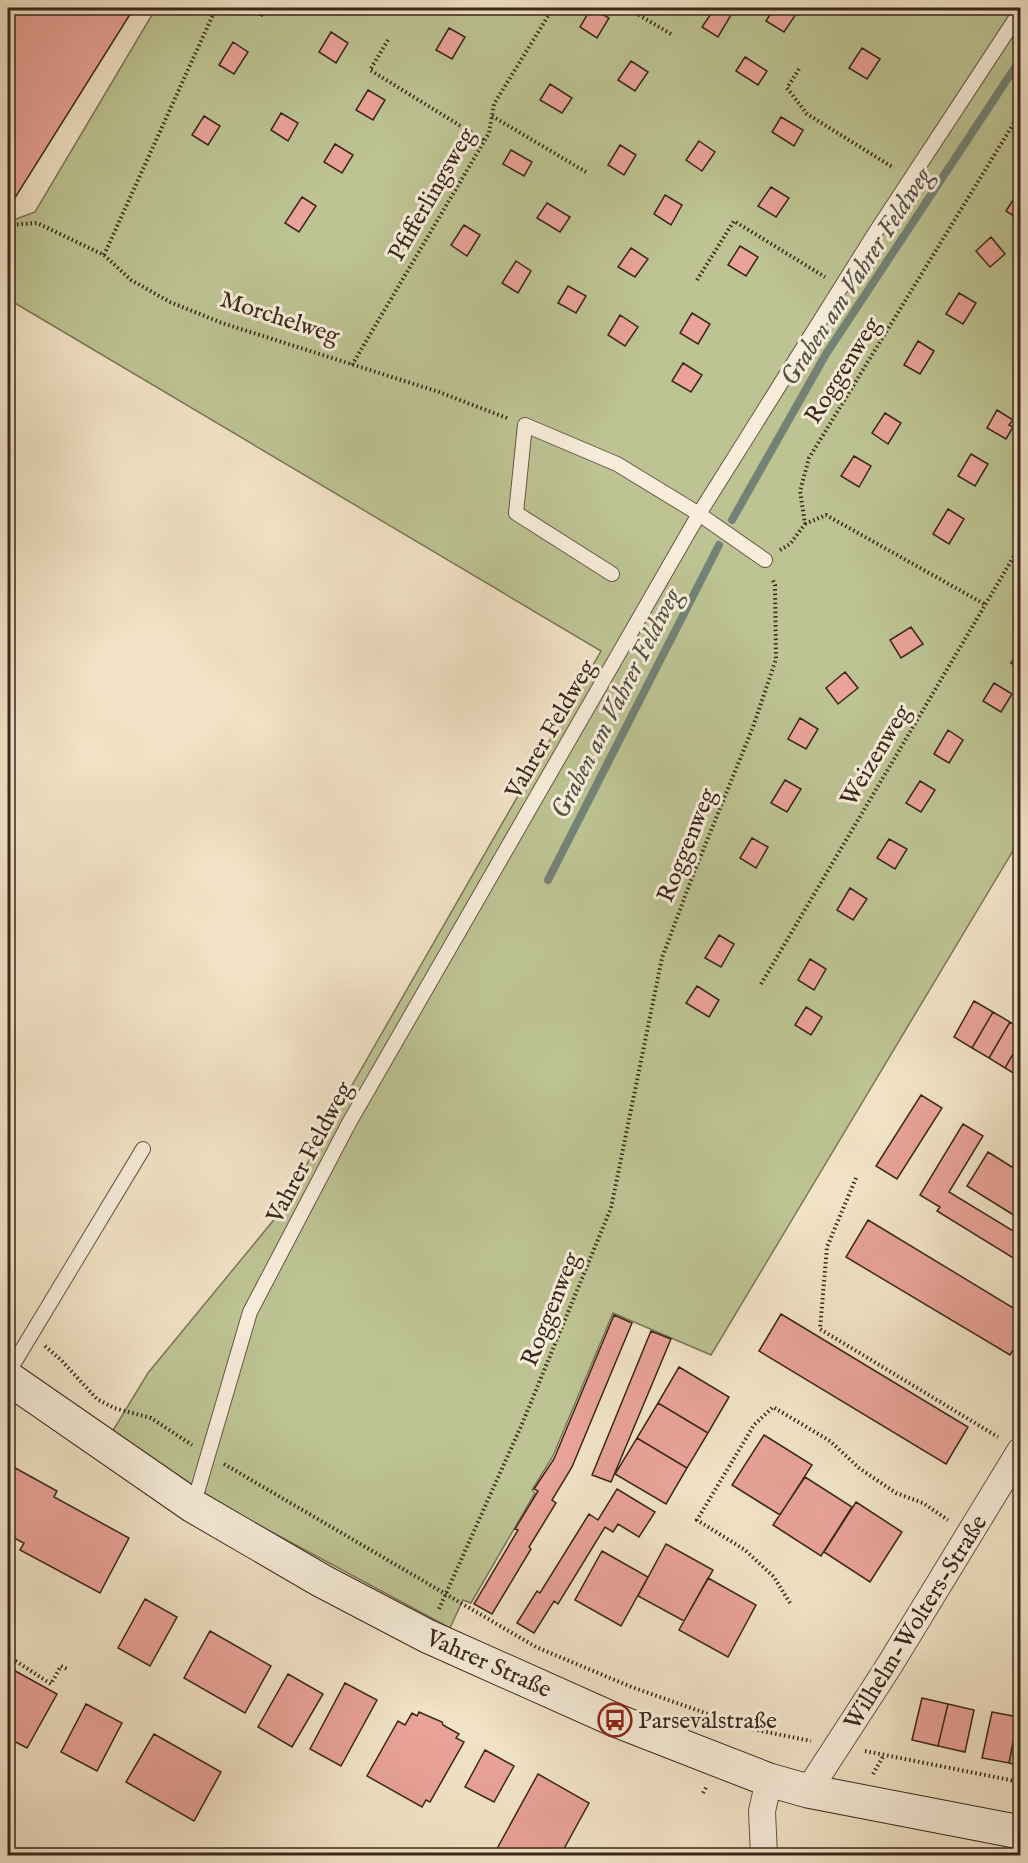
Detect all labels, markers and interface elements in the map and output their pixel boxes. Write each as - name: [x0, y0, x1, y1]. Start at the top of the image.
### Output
- street label: Pfifferlingsweg: [382, 122, 483, 267]
- water label: Graben am Vahrer Feldweg: [773, 160, 941, 393]
- street label: Morchelweg: [216, 285, 344, 353]
- street label: Roggenweg: [798, 311, 889, 430]
- water label: Graben am Vahrer Feldweg: [543, 583, 687, 823]
- street label: Vahrer Feldweg: [499, 654, 601, 804]
- street label: Weizenweg: [834, 698, 919, 812]
- street label: Roggenweg: [650, 783, 725, 907]
- street label: Vahrer Feldweg: [260, 1076, 361, 1230]
- street label: Roggenweg: [514, 1247, 589, 1371]
- street label: Wilhelm-Wolters-Straße: [838, 1510, 995, 1736]
- street label: Vahrer Straße: [420, 1622, 556, 1706]
- bus stop icon: Parsevalstraße: [597, 1702, 633, 1738]
- place label: Parsevalstraße: [638, 1706, 777, 1737]

